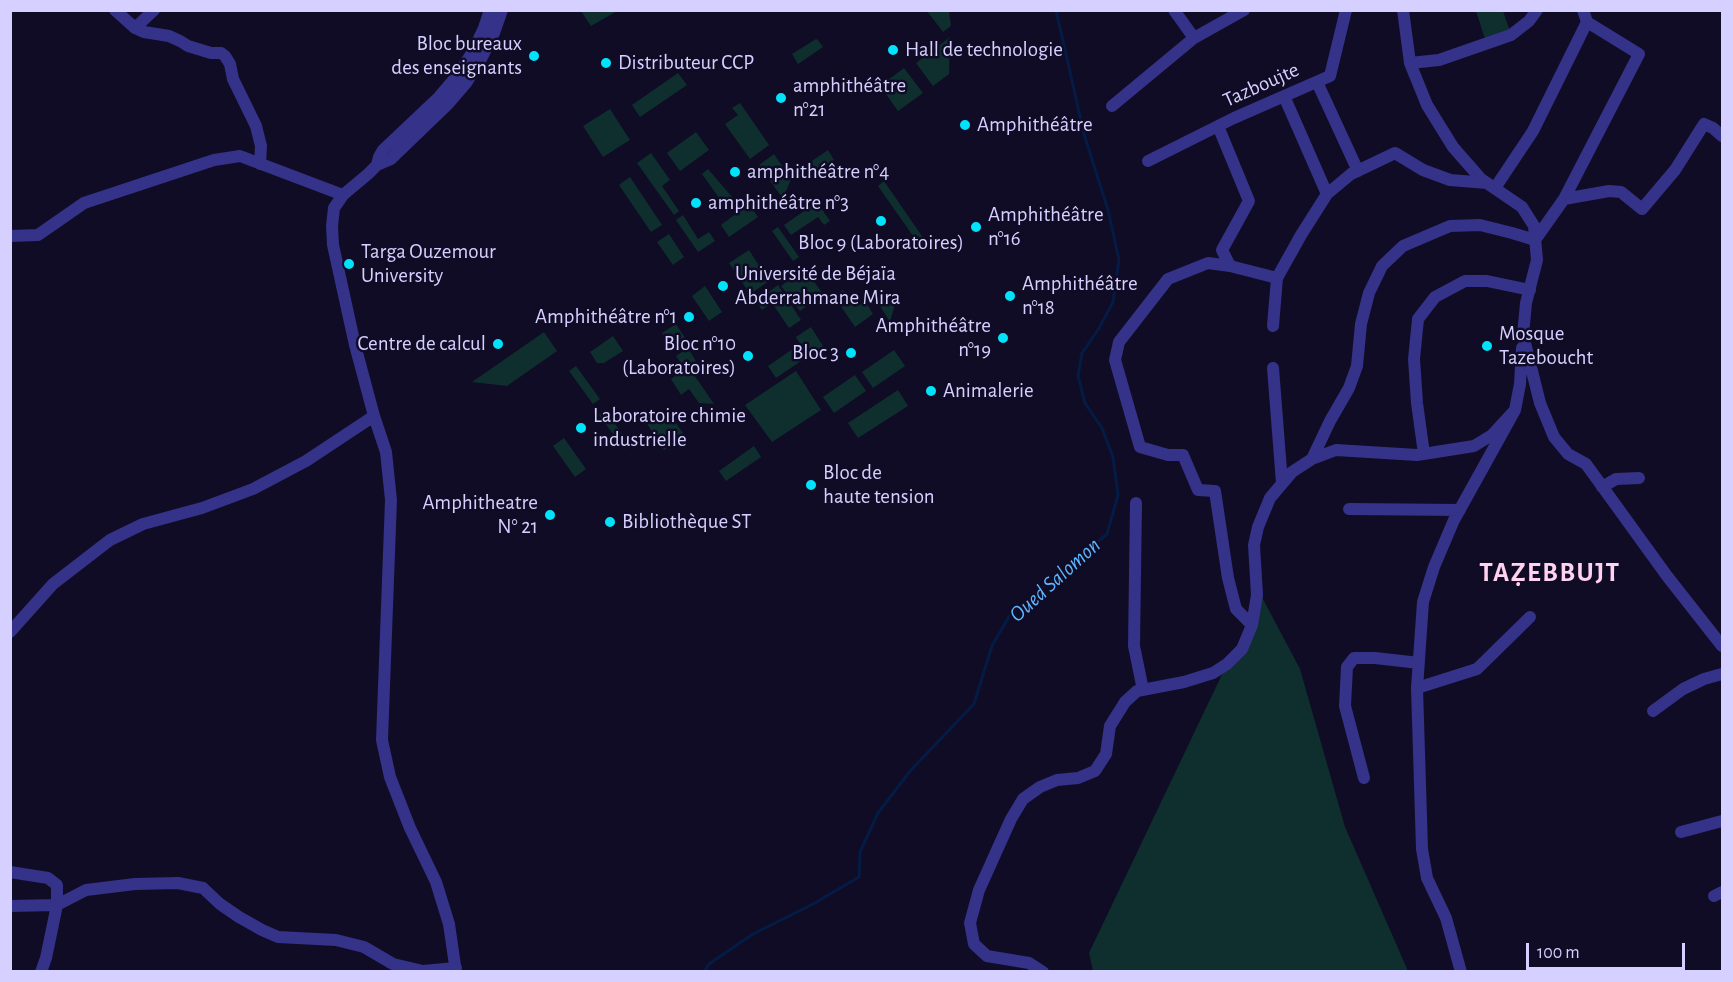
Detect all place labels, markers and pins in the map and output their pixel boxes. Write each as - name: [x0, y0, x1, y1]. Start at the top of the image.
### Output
- place label: Bloc bureaux des enseignants: [391, 31, 522, 81]
- place label: Hall de technologie: [905, 37, 1063, 63]
- marker: Hall de technologie: [886, 43, 900, 57]
- marker: Bloc bureaux des enseignants: [527, 49, 541, 63]
- place label: Distributeur CCP: [618, 50, 754, 76]
- marker: Distributeur CCP: [599, 56, 613, 70]
- place label: amphithéâtre n°21: [793, 73, 906, 123]
- marker: amphithéâtre n°21: [774, 91, 788, 105]
- place label: Amphithéâtre: [977, 112, 1093, 138]
- marker: Amphithéâtre: [958, 118, 972, 132]
- place label: amphithéâtre n°4: [747, 159, 889, 185]
- marker: amphithéâtre n°4: [728, 165, 742, 179]
- place label: amphithéâtre n°3: [708, 190, 849, 216]
- marker: amphithéâtre n°3: [689, 196, 703, 210]
- place label: Amphithéâtre n°16: [988, 202, 1104, 252]
- marker: Bloc 9 (Laboratoires): [874, 214, 888, 228]
- marker: Amphithéâtre n°16: [969, 220, 983, 234]
- place label: Bloc 9 (Laboratoires): [798, 230, 964, 256]
- place label: Targa Ouzemour University: [361, 239, 496, 289]
- marker: Targa Ouzemour University: [342, 257, 356, 271]
- place label: Université de Béjaïa Abderrahmane Mira: [735, 261, 900, 311]
- place label: Amphithéâtre n°18: [1022, 271, 1138, 321]
- marker: Université de Béjaïa Abderrahmane Mira: [716, 279, 730, 293]
- marker: Amphithéâtre n°18: [1003, 289, 1017, 303]
- place label: Amphithéâtre n°1: [535, 304, 677, 330]
- marker: Amphithéâtre n°1: [682, 310, 696, 324]
- place label: Amphithéâtre n°19: [875, 313, 991, 363]
- place label: Mosque Tazeboucht: [1499, 321, 1593, 371]
- place label: Centre de calcul: [358, 331, 486, 357]
- place label: Bloc n°10 (Laboratoires): [622, 331, 736, 381]
- marker: Amphithéâtre n°19: [996, 331, 1010, 345]
- marker: Centre de calcul: [491, 337, 505, 351]
- marker: Mosque Tazeboucht: [1480, 339, 1494, 353]
- place label: Bloc 3: [792, 340, 839, 366]
- marker: Bloc 3: [844, 346, 858, 360]
- marker: Bloc n°10 (Laboratoires): [741, 349, 755, 363]
- place label: Animalerie: [943, 378, 1034, 404]
- marker: Animalerie: [924, 384, 938, 398]
- place label: Laboratoire chimie industrielle: [593, 403, 746, 453]
- marker: Laboratoire chimie industrielle: [574, 421, 588, 435]
- place label: Bloc de haute tension: [823, 460, 935, 510]
- marker: Bloc de haute tension: [804, 478, 818, 492]
- place label: Amphitheatre N° 21: [422, 490, 538, 540]
- marker: Amphitheatre N° 21: [543, 508, 557, 522]
- place label: Bibliothèque ST: [622, 509, 751, 535]
- marker: Bibliothèque ST: [603, 515, 617, 529]

